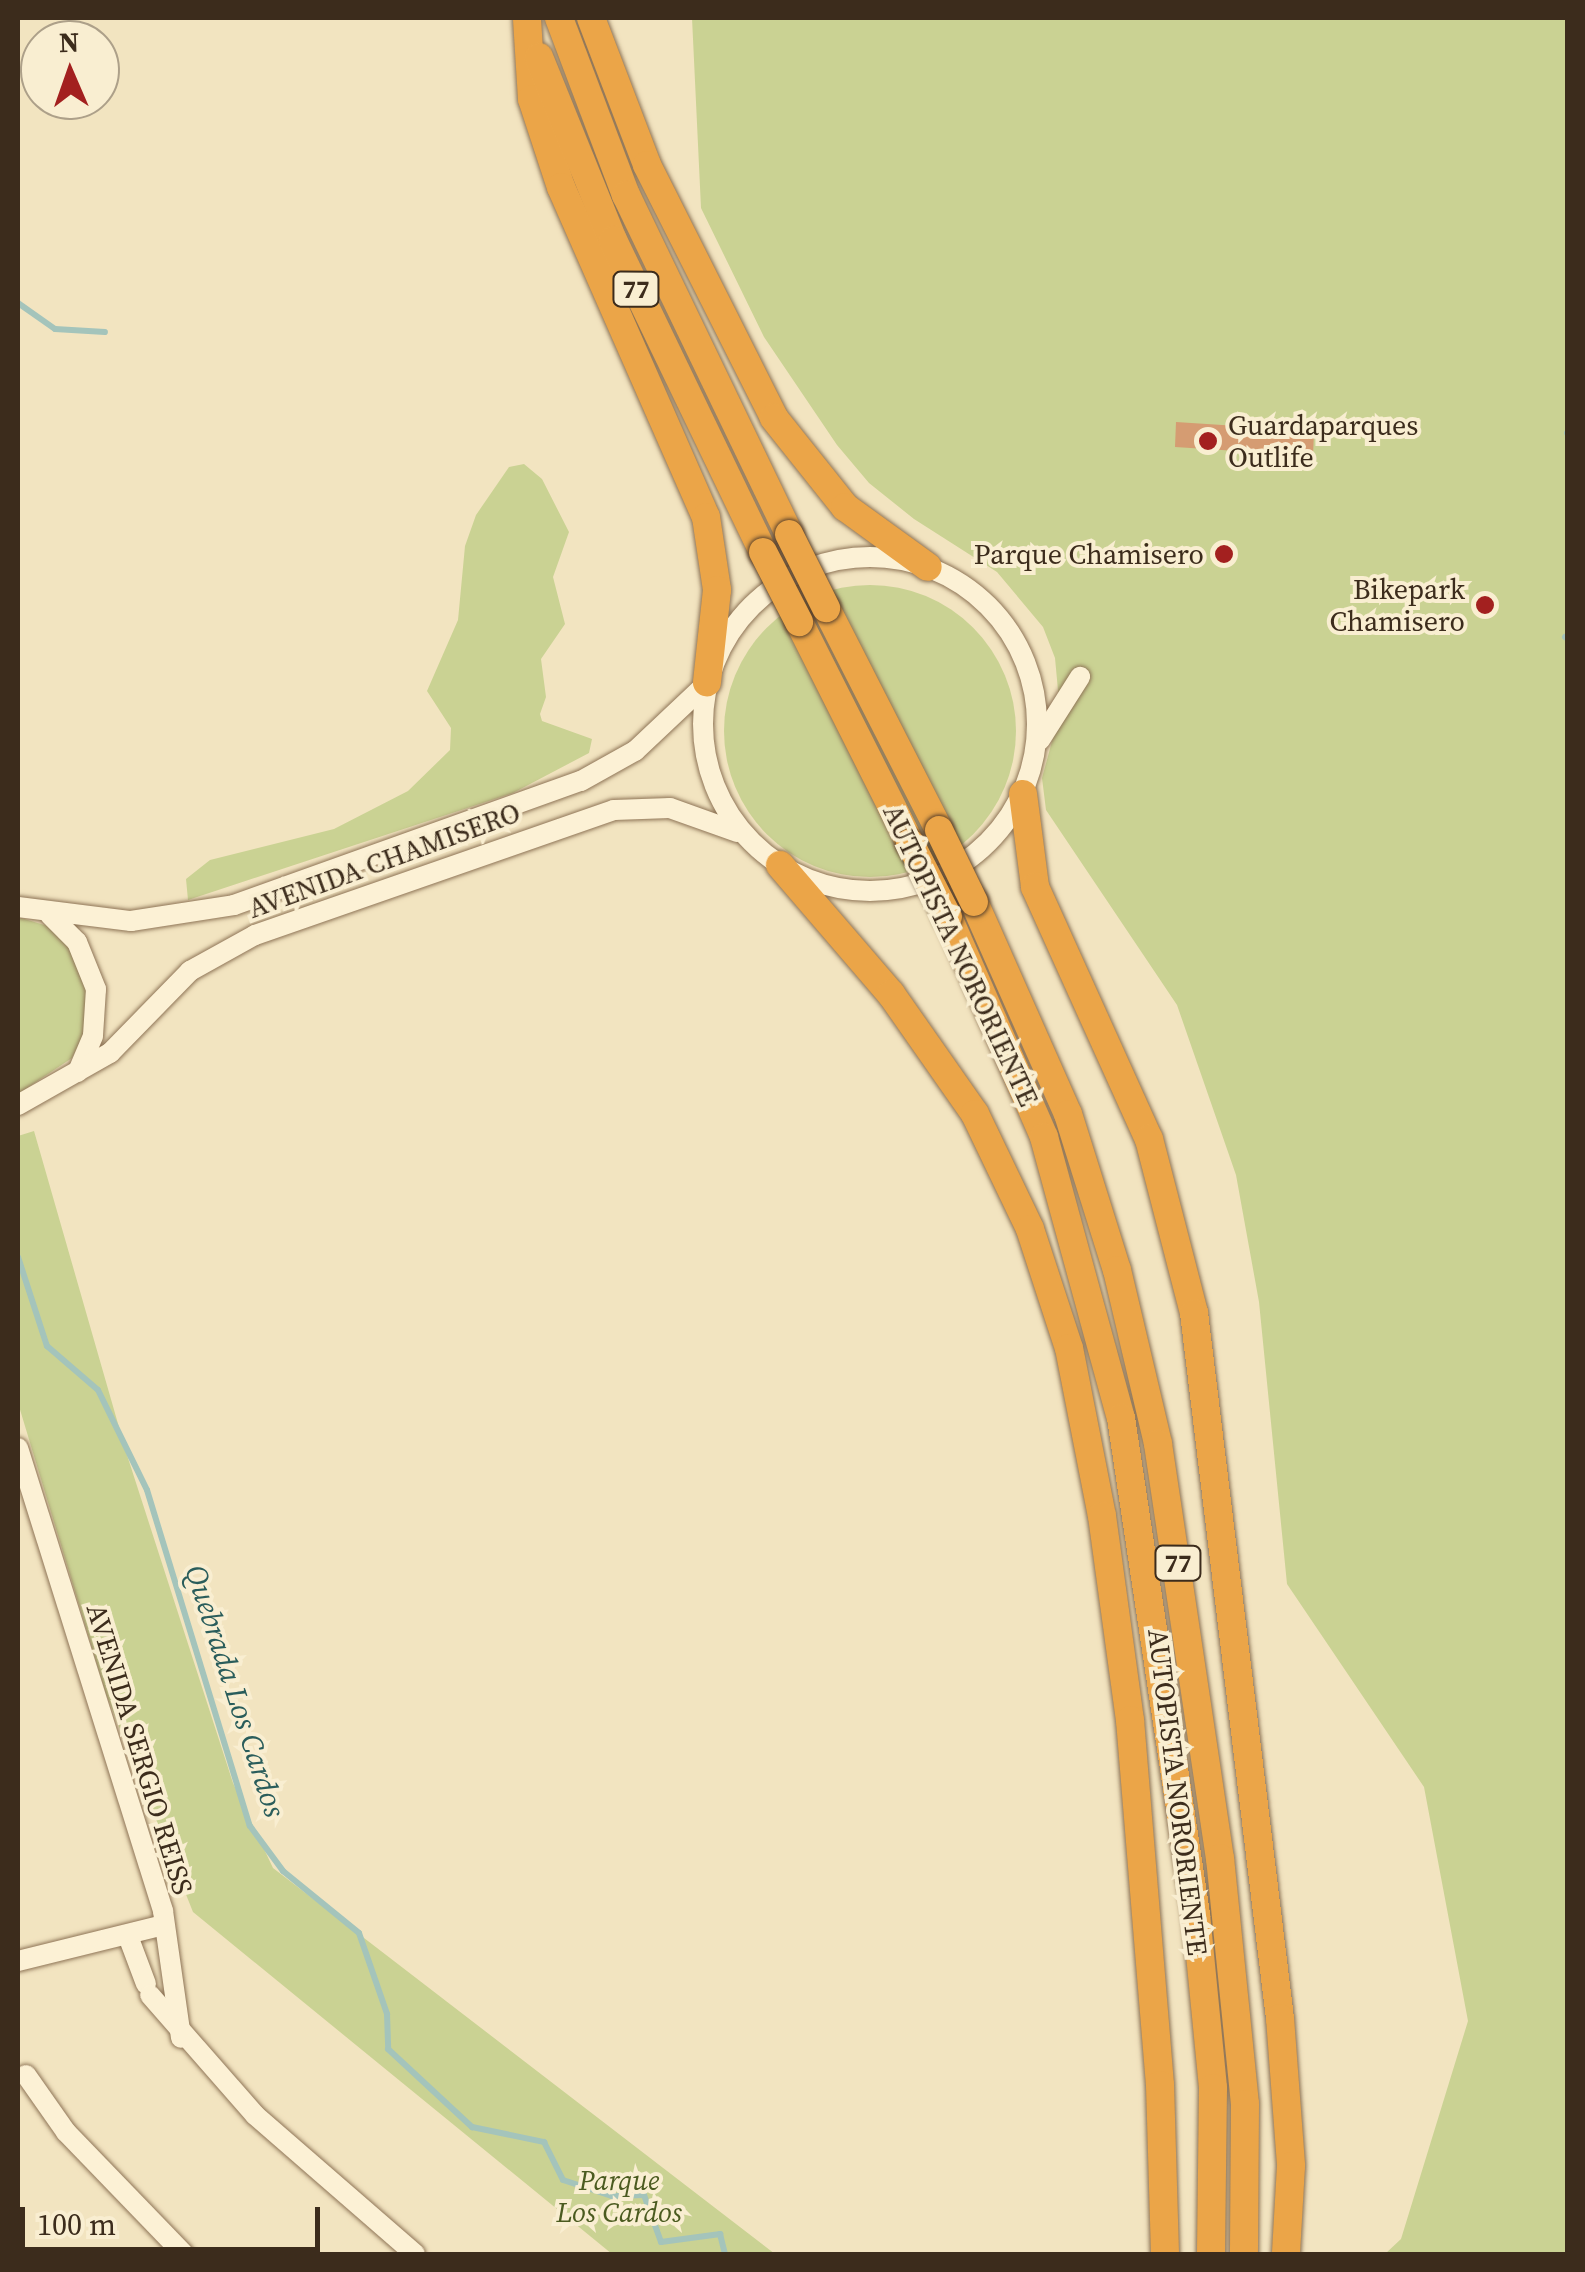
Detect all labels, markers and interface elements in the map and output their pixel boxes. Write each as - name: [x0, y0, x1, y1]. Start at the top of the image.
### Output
- north arrow: [20, 20, 120, 120]
- text: N: [58, 23, 80, 61]
- road number: 77: [611, 269, 661, 309]
- place label: Guardaparques Outlife: [1228, 408, 1418, 474]
- marker: Guardaparques Outlife: [1197, 430, 1219, 452]
- place label: Parque Chamisero: [974, 537, 1204, 571]
- marker: Parque Chamisero: [1213, 543, 1235, 565]
- place label: Bikepark Chamisero: [1329, 572, 1465, 638]
- marker: Bikepark Chamisero: [1474, 594, 1496, 616]
- street label: AVENIDA CHAMISERO: [243, 795, 525, 925]
- street label: AUTOPISTA NORORIENTE: [876, 799, 1046, 1111]
- road number: 77: [1153, 1543, 1203, 1583]
- water label: Quebrada Los Cardos: [177, 1560, 293, 1822]
- street label: AVENIDA SERGIO REISS: [80, 1600, 200, 1898]
- street label: AUTOPISTA NORORIENTE: [1141, 1627, 1215, 1957]
- park label: Parque Los Cardos: [556, 2163, 682, 2229]
- scale bar: [25, 2187, 325, 2249]
- text: 100 m: [37, 2204, 116, 2245]

